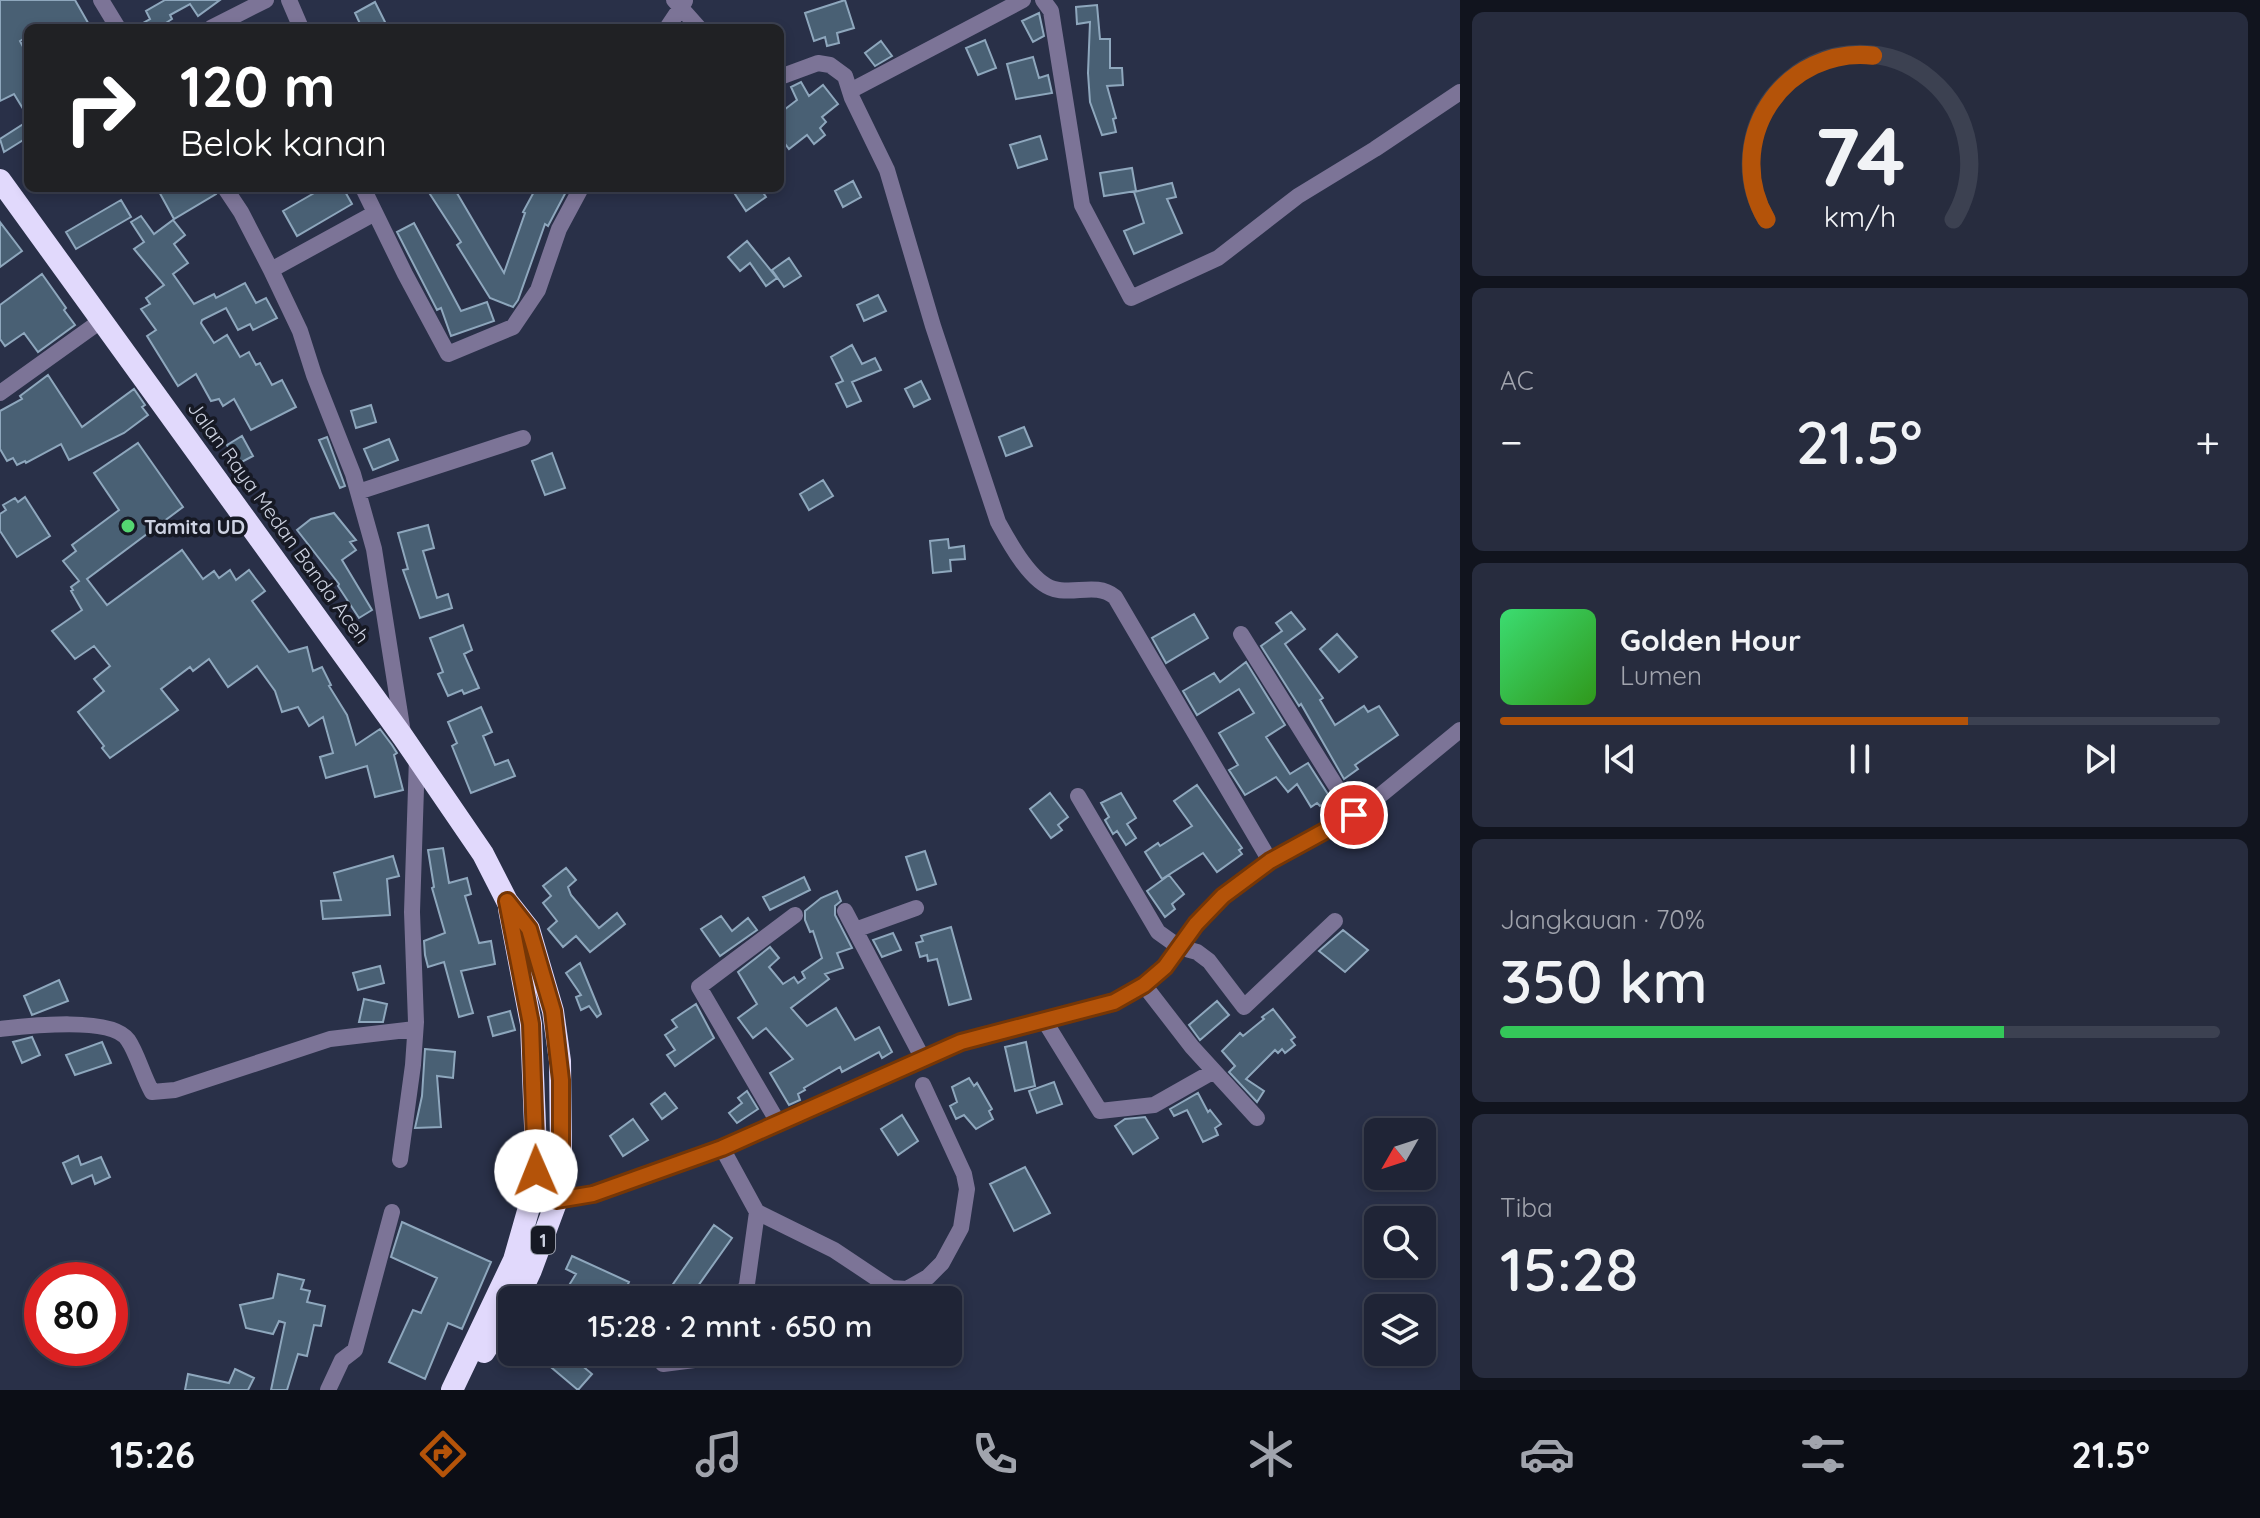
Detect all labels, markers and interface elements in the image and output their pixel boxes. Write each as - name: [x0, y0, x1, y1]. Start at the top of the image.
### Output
- text: 120 m: [180, 51, 335, 121]
- icon: right: [48, 56, 152, 160]
- text: 74: [1814, 102, 1906, 206]
- text: Belok kanan: [180, 120, 387, 165]
- text: km/h: [1824, 198, 1896, 234]
- text: AC: [1500, 364, 1534, 397]
- street label: Jalan Raya Medan Banda Aceh: [183, 396, 375, 648]
- text: 21.5°: [1796, 404, 1922, 479]
- text: −: [1500, 414, 1523, 469]
- text: +: [2195, 414, 2220, 469]
- place label: Tamita UD: [144, 514, 245, 539]
- marker: Tamita UD: [119, 517, 137, 535]
- text: Golden Hour: [1620, 621, 1801, 659]
- text: Lumen: [1620, 659, 1702, 692]
- icon: previous: [1598, 737, 1642, 781]
- icon: pause: [1838, 737, 1882, 781]
- icon: next: [2078, 737, 2122, 781]
- pin: [1320, 781, 1388, 849]
- icon: arrive: [1332, 793, 1376, 837]
- text: Jangkauan · 70%: [1500, 903, 1705, 936]
- text: 350 km: [1500, 943, 1708, 1018]
- north arrow: [1364, 1118, 1436, 1190]
- map controls: [1364, 1118, 1436, 1366]
- position arrow: [494, 1129, 578, 1213]
- text: Tiba: [1500, 1191, 1553, 1224]
- button: search: [1364, 1206, 1436, 1278]
- road number: 1: [531, 1226, 555, 1254]
- text: 15:28: [1500, 1231, 1638, 1306]
- speed limit sign: 80: [24, 1262, 128, 1366]
- button: layers: [1364, 1294, 1436, 1366]
- text: 15:28 · 2 mnt · 650 m: [588, 1307, 872, 1345]
- icon: directions: [415, 1426, 471, 1482]
- icon: music: [691, 1426, 747, 1482]
- icon: phone: [967, 1426, 1023, 1482]
- icon: climate: [1243, 1426, 1299, 1482]
- icon: car: [1519, 1426, 1575, 1482]
- icon: filters: [1795, 1426, 1851, 1482]
- text: 15:26: [110, 1432, 195, 1477]
- text: 21.5°: [2072, 1432, 2150, 1477]

